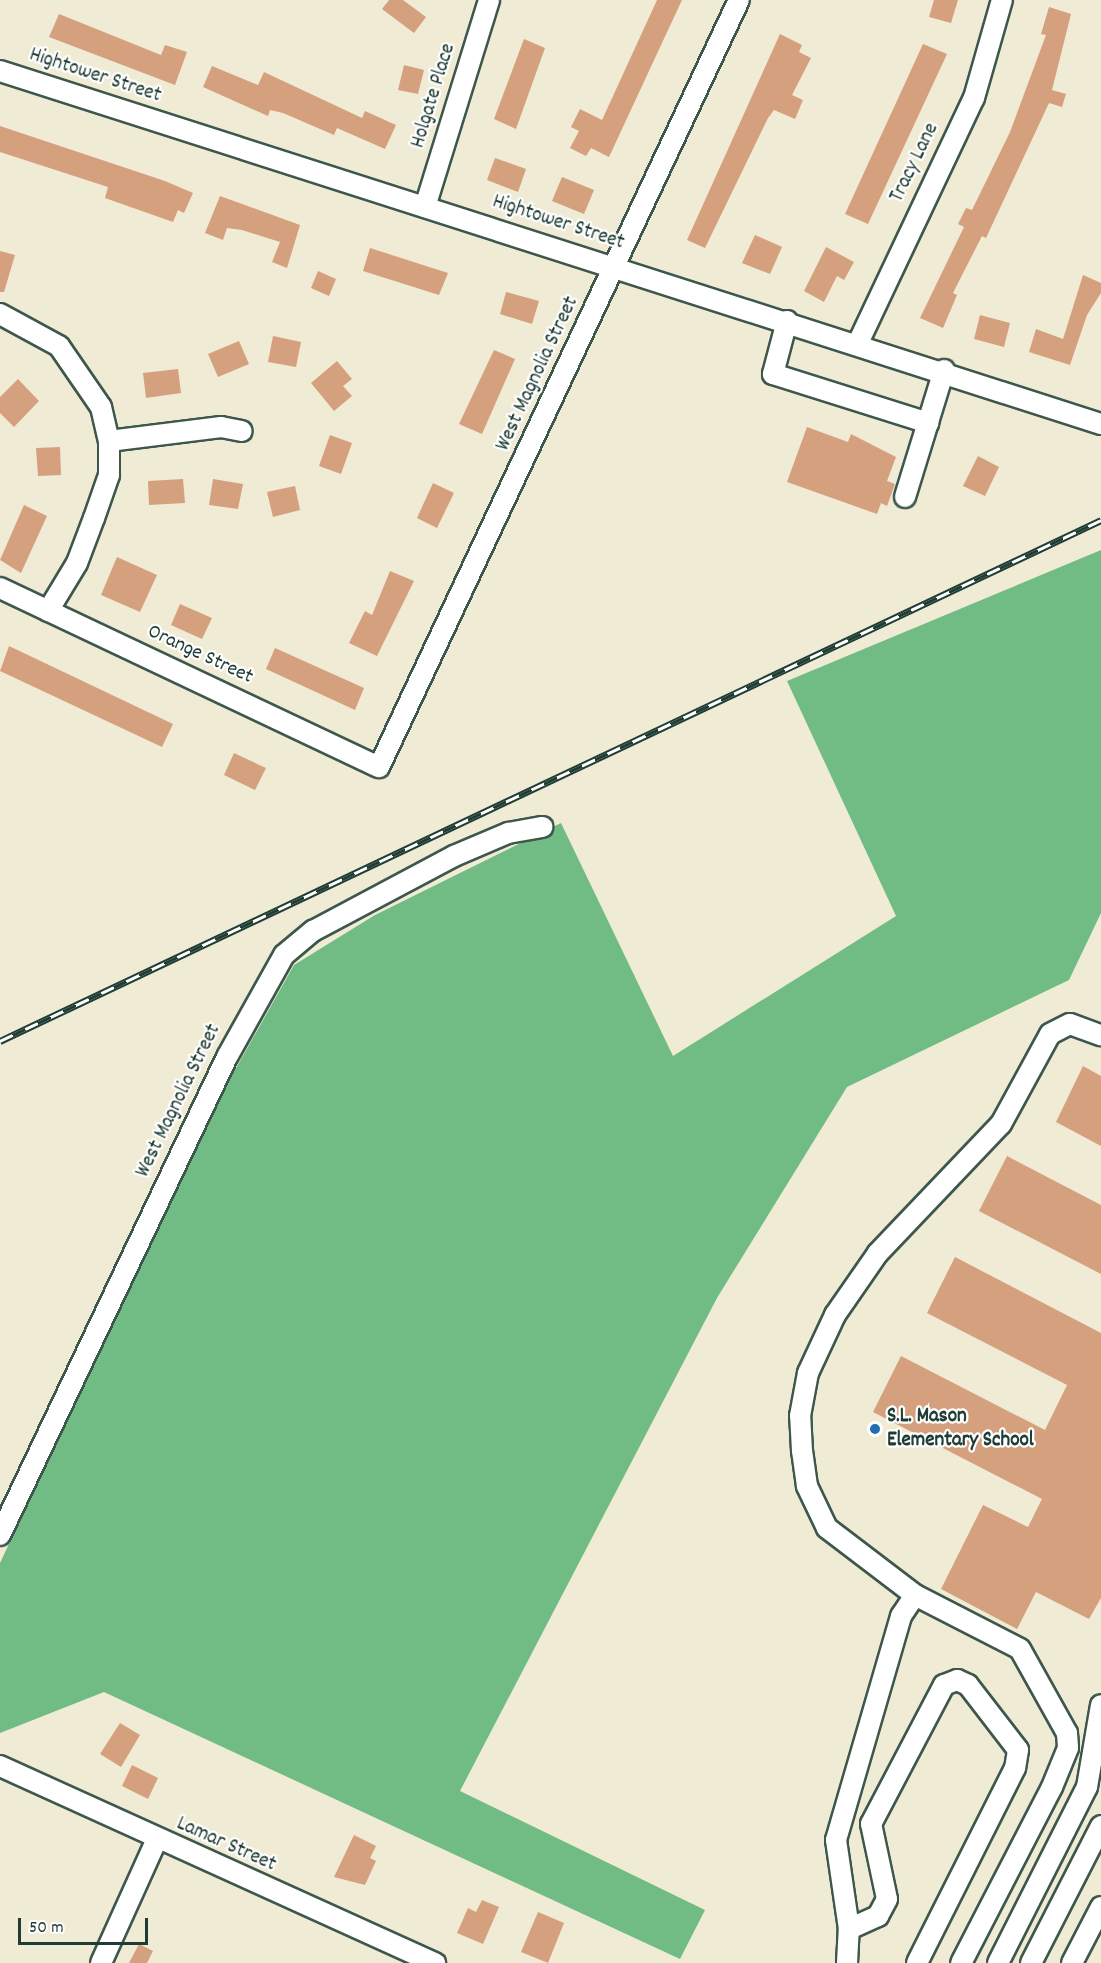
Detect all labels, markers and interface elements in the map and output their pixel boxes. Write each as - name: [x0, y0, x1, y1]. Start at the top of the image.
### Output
- street label: Holgate Place: [406, 41, 462, 151]
- street label: Hightower Street: [26, 43, 164, 109]
- street label: Tracy Lane: [885, 119, 945, 207]
- street label: Hightower Street: [489, 190, 627, 256]
- street label: West Magnolia Street: [491, 293, 585, 455]
- street label: Orange Street: [143, 620, 257, 690]
- street label: West Magnolia Street: [131, 1020, 227, 1182]
- place label: S.L. Mason Elementary School: [887, 1404, 1034, 1454]
- marker: S.L. Mason Elementary School: [868, 1422, 882, 1436]
- street label: Lamar Street: [172, 1812, 280, 1878]
- scale bar: [21, 1906, 152, 1944]
- text: 50 m: [29, 1916, 64, 1941]

